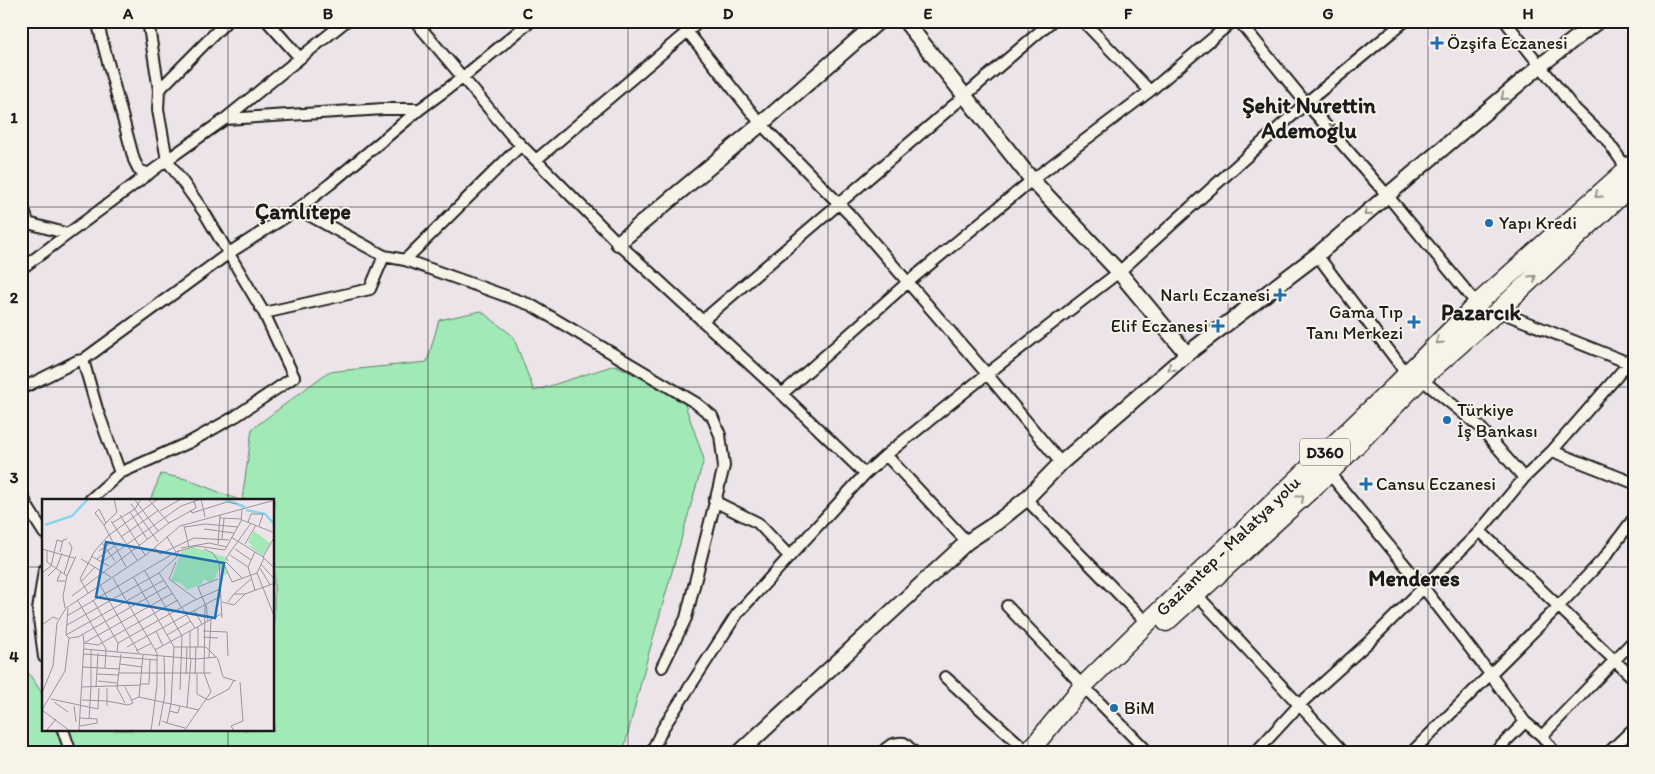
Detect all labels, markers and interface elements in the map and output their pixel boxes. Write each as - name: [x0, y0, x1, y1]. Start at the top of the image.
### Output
- text: A: [122, 4, 134, 23]
- text: B: [323, 4, 334, 23]
- text: C: [523, 4, 534, 23]
- text: D: [723, 4, 734, 23]
- text: E: [924, 4, 933, 23]
- text: F: [1124, 4, 1133, 23]
- text: G: [1322, 4, 1334, 23]
- text: H: [1522, 4, 1534, 23]
- place label: Özşifa Eczanesi: [1447, 32, 1568, 54]
- marker: Özşifa Eczanesi: [1431, 37, 1443, 49]
- one-way arrow: [1501, 91, 1510, 99]
- district label: Şehit Nurettin Ademoğlu: [1242, 92, 1376, 144]
- text: 1: [10, 108, 18, 127]
- one-way arrow: [1594, 190, 1603, 199]
- district label: Çamlıtepe: [255, 198, 351, 225]
- one-way arrow: [1363, 207, 1372, 216]
- place label: Yapı Kredi: [1499, 212, 1577, 234]
- marker: Yapı Kredi: [1483, 217, 1495, 229]
- one-way arrow: [1527, 275, 1536, 284]
- place label: Narlı Eczanesi: [1160, 284, 1270, 306]
- text: 2: [10, 288, 19, 307]
- marker: Narlı Eczanesi: [1274, 289, 1286, 301]
- district label: Pazarcık: [1441, 299, 1522, 326]
- place label: Gama Tıp Tanı Merkezi: [1306, 301, 1403, 344]
- place label: Elif Eczanesi: [1111, 315, 1208, 337]
- marker: Gama Tıp Tanı Merkezi: [1407, 315, 1421, 329]
- marker: Elif Eczanesi: [1212, 320, 1224, 332]
- one-way arrow: [1436, 335, 1445, 344]
- one-way arrow: [1167, 363, 1176, 372]
- place label: Türkiye İş Bankası: [1457, 399, 1538, 442]
- marker: Türkiye İş Bankası: [1441, 414, 1453, 426]
- road number: D360: [1300, 438, 1350, 466]
- text: 3: [10, 468, 19, 487]
- street label: Gaziantep - Malatya yolu: [1151, 471, 1305, 621]
- place label: Cansu Eczanesi: [1376, 473, 1496, 495]
- marker: Cansu Eczanesi: [1360, 478, 1372, 490]
- one-way arrow: [1296, 495, 1305, 504]
- inset map: [42, 499, 275, 732]
- district label: Menderes: [1368, 565, 1460, 592]
- text: 4: [9, 647, 19, 666]
- place label: BiM: [1124, 697, 1155, 719]
- marker: BiM: [1108, 702, 1120, 714]

